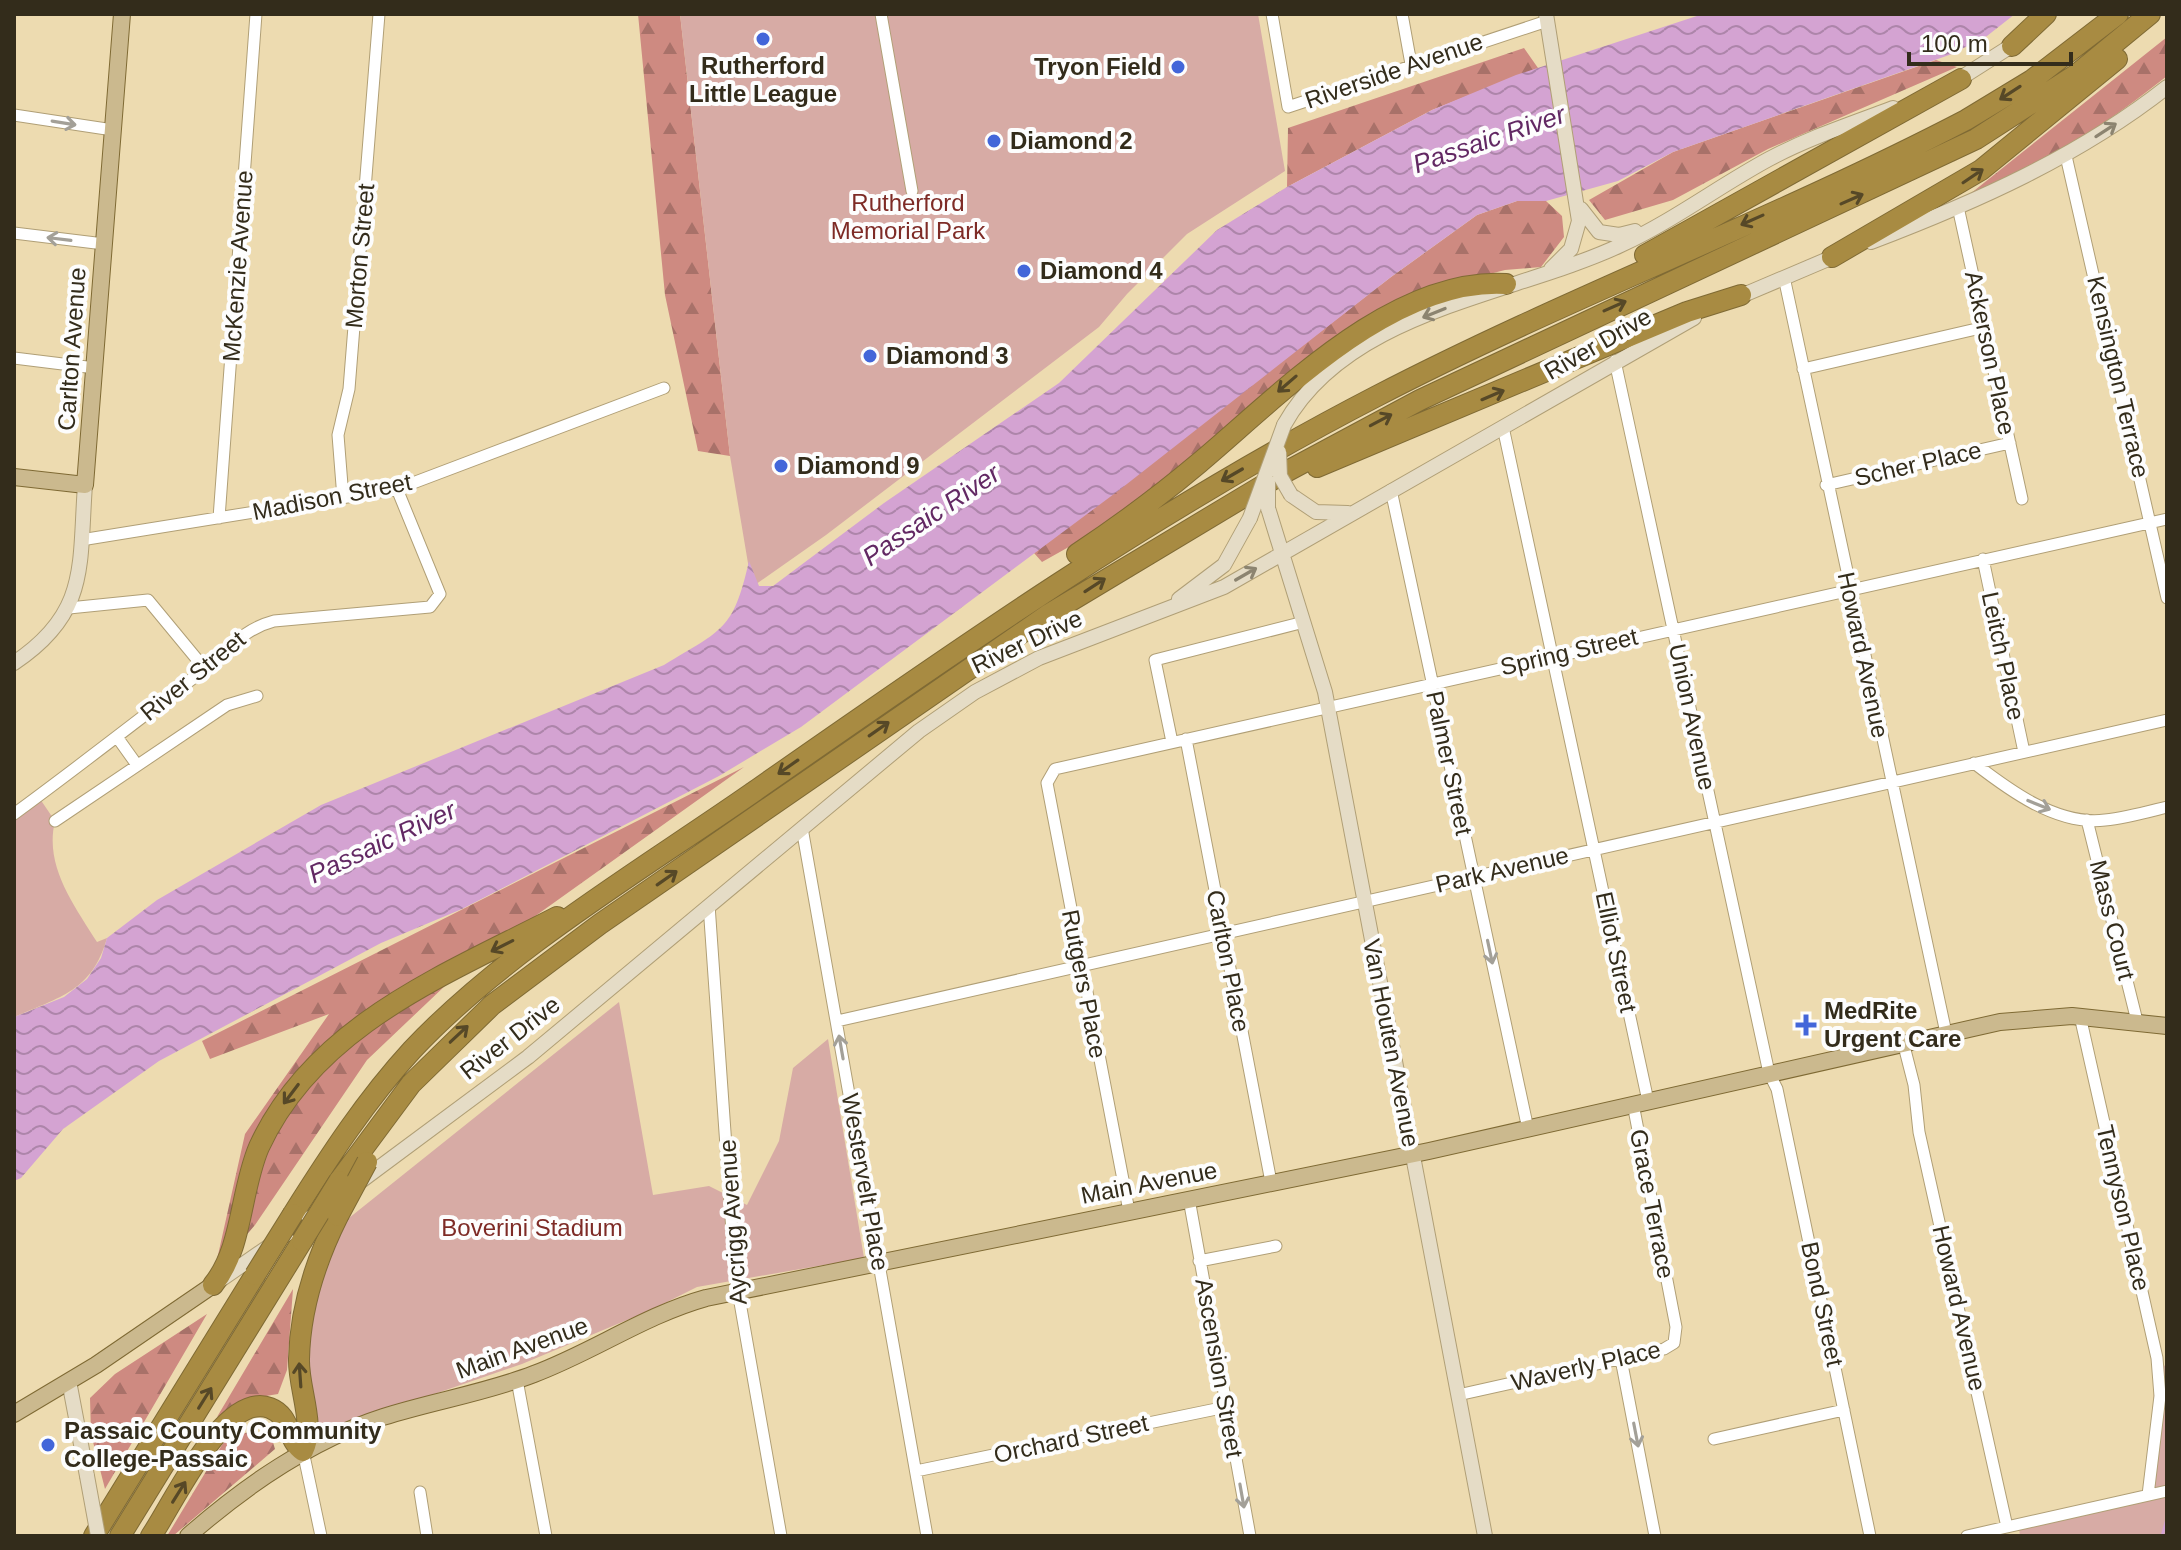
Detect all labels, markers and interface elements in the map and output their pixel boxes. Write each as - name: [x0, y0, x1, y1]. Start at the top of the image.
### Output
- scale bar: [1909, 16, 2071, 66]
- street label: Riverside Avenue: [1301, 27, 1486, 114]
- marker: Rutherford Little League: [754, 30, 772, 48]
- text: 100 m: [1921, 30, 1988, 57]
- place label: Rutherford Little League: [689, 52, 837, 107]
- place label: Tryon Field: [1034, 53, 1162, 80]
- marker: Tryon Field: [1169, 58, 1187, 76]
- one-way arrow: [2000, 85, 2022, 102]
- water label: Passaic River: [1409, 99, 1570, 179]
- one-way arrow: [50, 116, 76, 131]
- one-way arrow: [2094, 122, 2116, 139]
- place label: Diamond 2: [1010, 127, 1133, 154]
- marker: Diamond 2: [985, 132, 1003, 150]
- one-way arrow: [1961, 168, 1983, 184]
- street label: McKenzie Avenue: [217, 169, 258, 363]
- street label: Morton Street: [340, 182, 379, 330]
- park label: Rutherford Memorial Park: [831, 189, 986, 244]
- one-way arrow: [1839, 190, 1863, 205]
- one-way arrow: [1740, 214, 1765, 229]
- one-way arrow: [46, 231, 73, 246]
- place label: Diamond 4: [1040, 257, 1163, 284]
- marker: Diamond 4: [1015, 262, 1033, 280]
- street label: Carlton Avenue: [52, 266, 91, 432]
- street label: Ackerson Place: [1960, 269, 2021, 437]
- street label: Kensington Terrace: [2082, 273, 2155, 480]
- one-way arrow: [1602, 298, 1626, 313]
- street label: River Drive: [1540, 302, 1656, 385]
- one-way arrow: [1422, 307, 1447, 321]
- place label: Diamond 3: [886, 342, 1009, 369]
- marker: Diamond 3: [861, 347, 879, 365]
- one-way arrow: [1277, 375, 1297, 393]
- one-way arrow: [1480, 386, 1505, 401]
- one-way arrow: [1369, 411, 1392, 427]
- street label: Scher Place: [1852, 436, 1984, 491]
- place label: Diamond 9: [797, 452, 920, 479]
- marker: Diamond 9: [772, 457, 790, 475]
- water label: Passaic River: [857, 457, 1006, 572]
- one-way arrow: [1221, 467, 1244, 483]
- street label: Madison Street: [250, 468, 414, 525]
- one-way arrow: [1234, 566, 1257, 582]
- street label: Howard Avenue: [1833, 569, 1894, 740]
- one-way arrow: [1084, 576, 1106, 593]
- street label: Leitch Place: [1977, 589, 2030, 723]
- street label: River Drive: [967, 604, 1086, 679]
- street label: Spring Street: [1498, 623, 1640, 680]
- street label: River Street: [135, 625, 251, 726]
- street label: Union Avenue: [1664, 641, 1721, 793]
- street label: Palmer Street: [1421, 688, 1478, 838]
- one-way arrow: [868, 721, 890, 737]
- one-way arrow: [778, 759, 800, 775]
- water label: Passaic River: [304, 794, 462, 889]
- one-way arrow: [2026, 798, 2051, 813]
- street label: Park Avenue: [1433, 841, 1571, 898]
- street label: Mass Court: [2085, 857, 2141, 983]
- one-way arrow: [655, 870, 677, 886]
- street label: Carlton Place: [1201, 888, 1255, 1034]
- street label: Elliot Street: [1591, 889, 1643, 1015]
- street label: Rutgers Place: [1057, 907, 1112, 1060]
- street label: Van Houten Avenue: [1358, 937, 1425, 1149]
- one-way arrow: [490, 938, 514, 954]
- one-way arrow: [1483, 939, 1498, 965]
- street label: River Drive: [455, 990, 565, 1085]
- place label: MedRite Urgent Care: [1824, 997, 1961, 1052]
- marker: MedRite Urgent Care: [1795, 1014, 1817, 1036]
- one-way arrow: [448, 1026, 468, 1044]
- one-way arrow: [833, 1035, 848, 1061]
- one-way arrow: [283, 1083, 300, 1104]
- street label: Westervelt Place: [837, 1091, 894, 1273]
- street label: Tennyson Place: [2091, 1122, 2156, 1293]
- street label: Grace Terrace: [1625, 1127, 1680, 1281]
- street label: Aycrigg Avenue: [713, 1138, 752, 1306]
- street label: Main Avenue: [1078, 1156, 1219, 1209]
- park label: Boverini Stadium: [441, 1214, 623, 1241]
- street label: Howard Avenue: [1927, 1223, 1992, 1393]
- street label: Bond Street: [1796, 1239, 1849, 1369]
- street label: Ascension Street: [1190, 1276, 1249, 1460]
- street label: Main Avenue: [452, 1311, 591, 1384]
- street label: Waverly Place: [1509, 1335, 1663, 1396]
- one-way arrow: [292, 1362, 307, 1388]
- one-way arrow: [197, 1387, 213, 1410]
- street label: Orchard Street: [991, 1409, 1151, 1468]
- place label: Passaic County Community College-Passaic: [64, 1417, 382, 1472]
- one-way arrow: [1629, 1422, 1644, 1447]
- marker: Passaic County Community College-Passaic: [39, 1436, 57, 1454]
- one-way arrow: [171, 1482, 188, 1504]
- one-way arrow: [1236, 1483, 1251, 1508]

